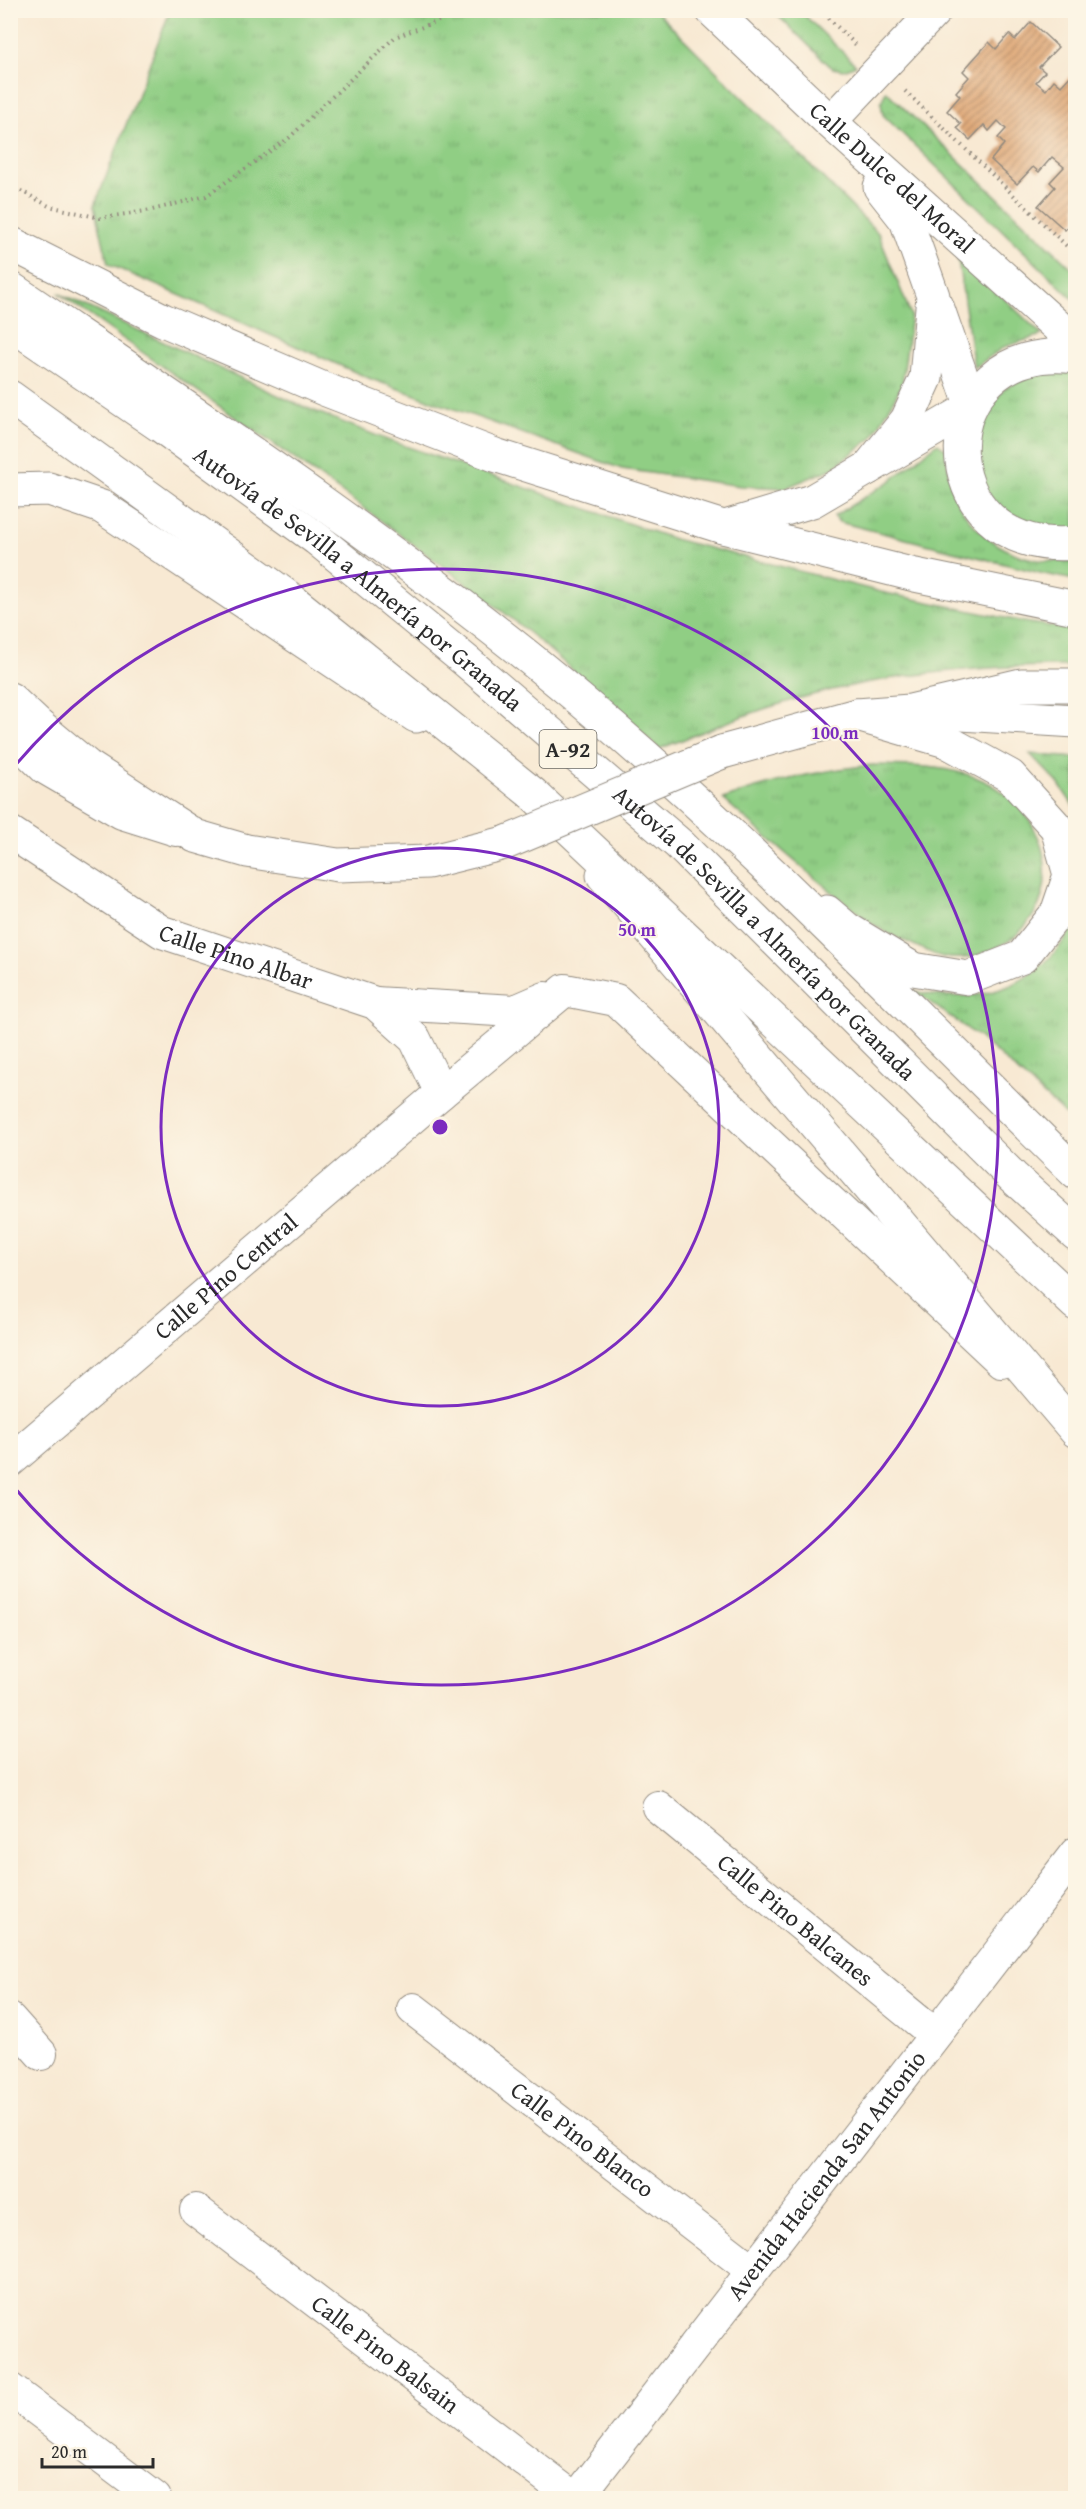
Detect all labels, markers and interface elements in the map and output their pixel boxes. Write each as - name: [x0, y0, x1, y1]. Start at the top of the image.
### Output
- street label: Calle Dulce del Moral: [802, 93, 983, 261]
- street label: Autovía de Sevilla a Almería por Granada: [186, 437, 531, 720]
- text: 100 m: [811, 719, 859, 746]
- road number: A-92: [540, 730, 596, 768]
- street label: Autovía de Sevilla a Almería por Granada: [606, 777, 925, 1089]
- street label: Calle Pino Albar: [155, 914, 318, 998]
- text: 50 m: [618, 916, 657, 943]
- centre of rings: [430, 1117, 450, 1137]
- street label: Calle Pino Central: [146, 1205, 305, 1348]
- street label: Calle Pino Balcanes: [710, 1845, 881, 1995]
- street label: Avenida Hacienda San Antonio: [718, 2043, 934, 2307]
- street label: Calle Pino Blanco: [504, 2072, 662, 2206]
- street label: Calle Pino Balsain: [304, 2286, 467, 2422]
- scale bar: [42, 2431, 153, 2469]
- text: 20 m: [51, 2438, 87, 2465]

